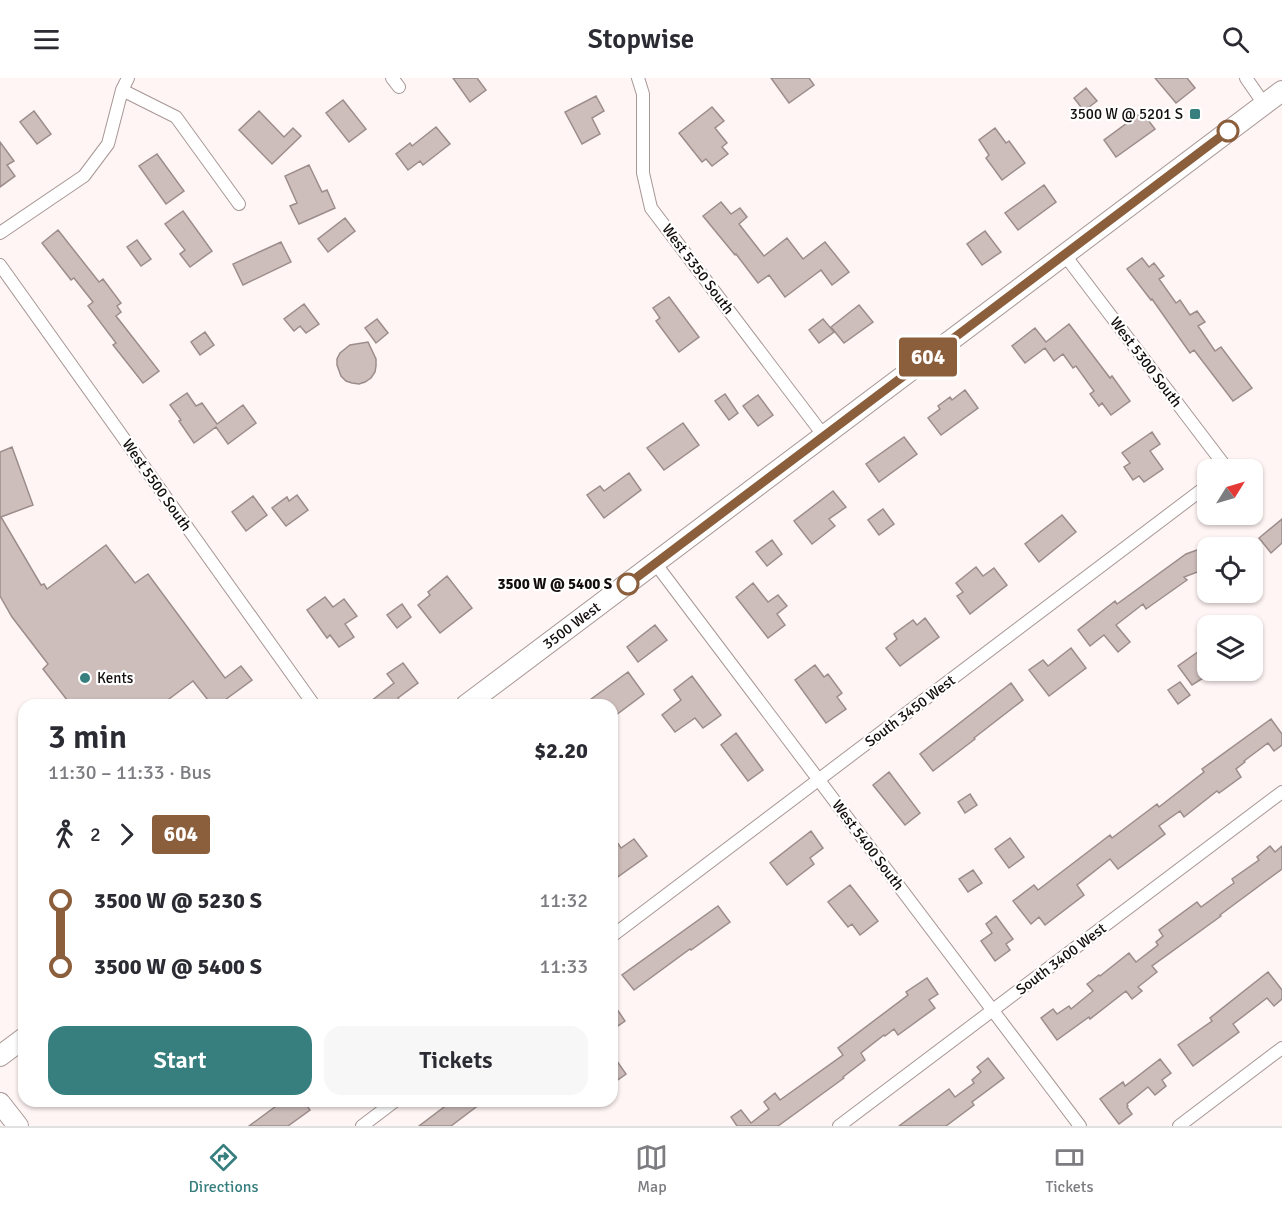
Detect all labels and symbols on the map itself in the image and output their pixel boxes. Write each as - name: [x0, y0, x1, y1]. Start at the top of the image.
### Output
- place label: 3500 W @ 5201 S: [1070, 105, 1183, 123]
- marker: 3500 W @ 5201 S: [1188, 107, 1202, 121]
- unlabelled marker: [1217, 120, 1239, 142]
- street label: West 5350 South: [658, 220, 738, 318]
- street label: West 5300 South: [1106, 313, 1186, 411]
- line badge: 604: [894, 338, 962, 376]
- street label: West 5500 South: [119, 436, 195, 534]
- north arrow: [1197, 459, 1263, 525]
- marker: 3500 W @ 5400 S: [617, 573, 639, 595]
- place label: 3500 W @ 5400 S: [497, 575, 612, 593]
- street label: 3500 West: [539, 598, 604, 653]
- place label: Kents: [97, 669, 134, 687]
- marker: Kents: [78, 671, 92, 685]
- street label: South 3450 West: [861, 671, 959, 751]
- street label: West 5400 South: [828, 796, 908, 894]
- street label: South 3400 West: [1012, 919, 1110, 999]

